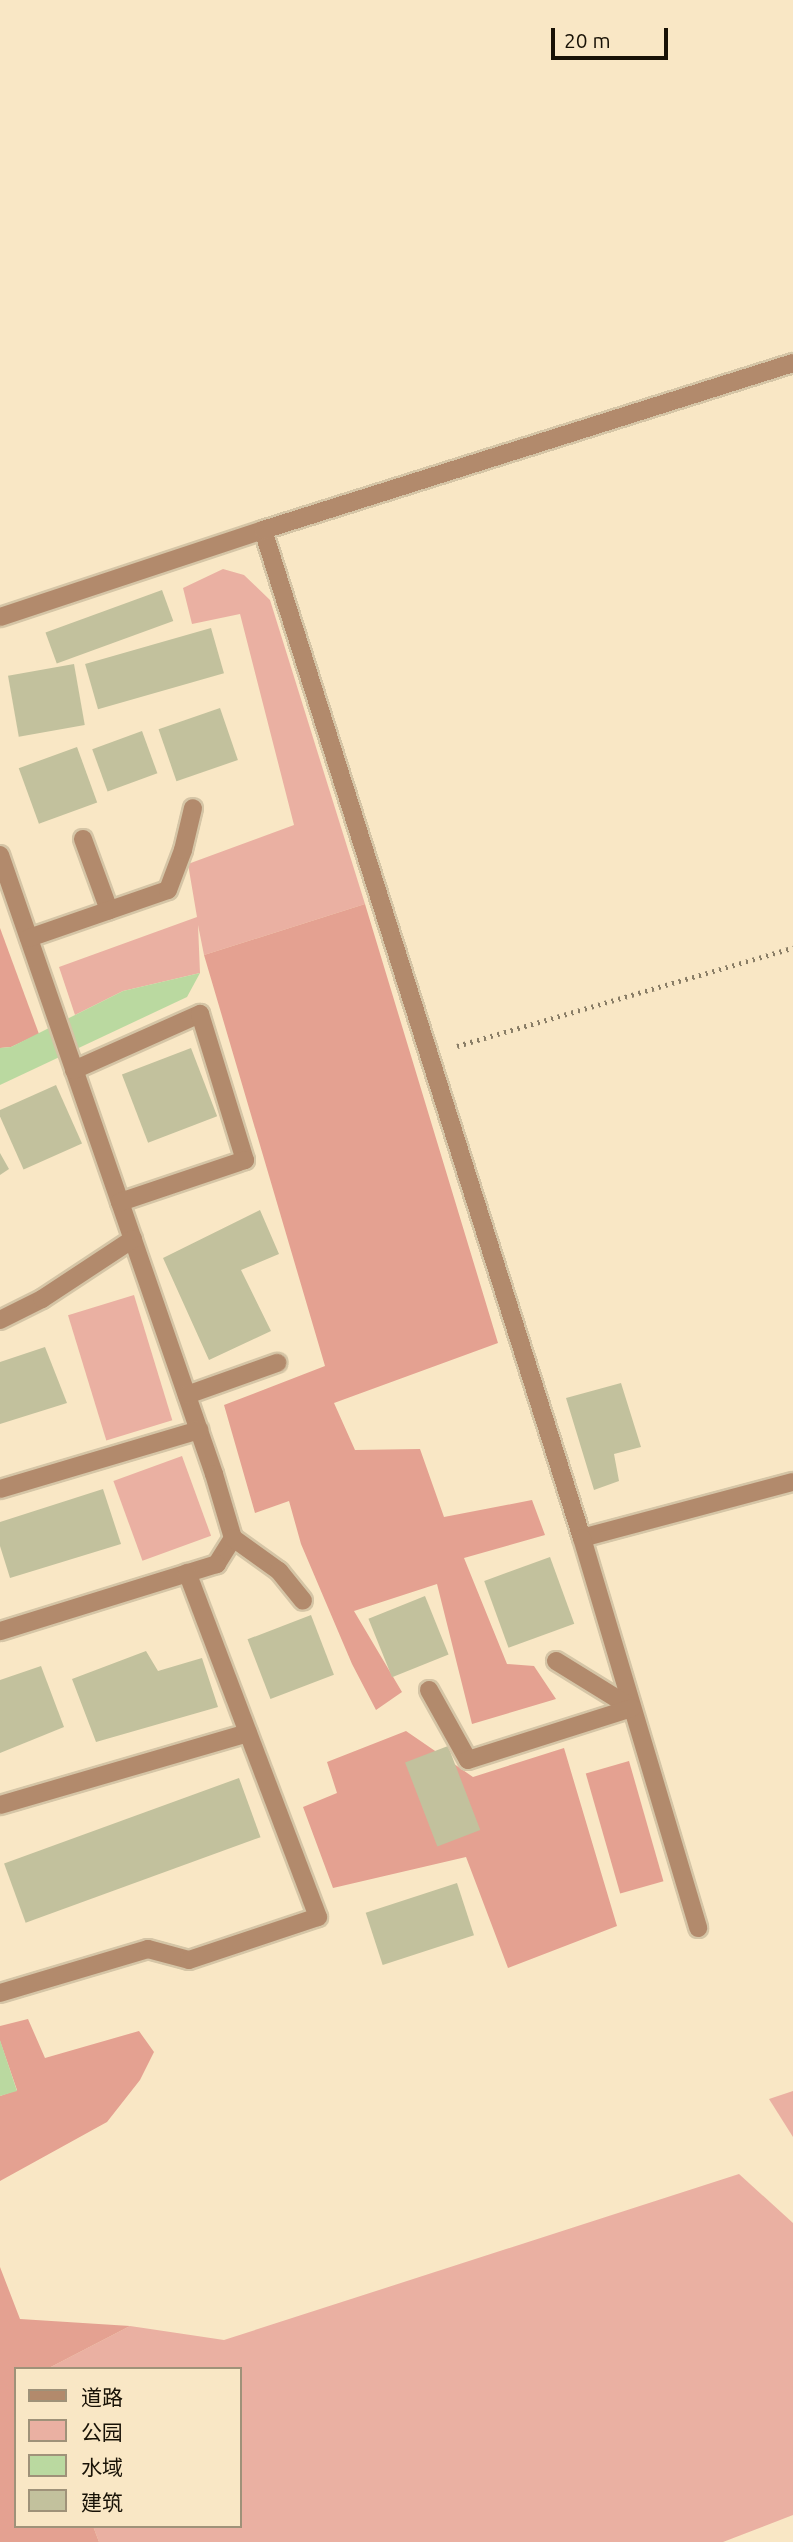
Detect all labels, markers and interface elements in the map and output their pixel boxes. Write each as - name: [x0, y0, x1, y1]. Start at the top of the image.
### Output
- scale bar: [555, 14, 672, 58]
- text: 20 m: [564, 28, 611, 52]
- legend: [14, 2367, 242, 2528]
- text: 道路: [81, 2385, 123, 2409]
- text: 公园: [81, 2420, 123, 2444]
- text: 水域: [81, 2455, 123, 2479]
- text: 建筑: [81, 2490, 123, 2514]

